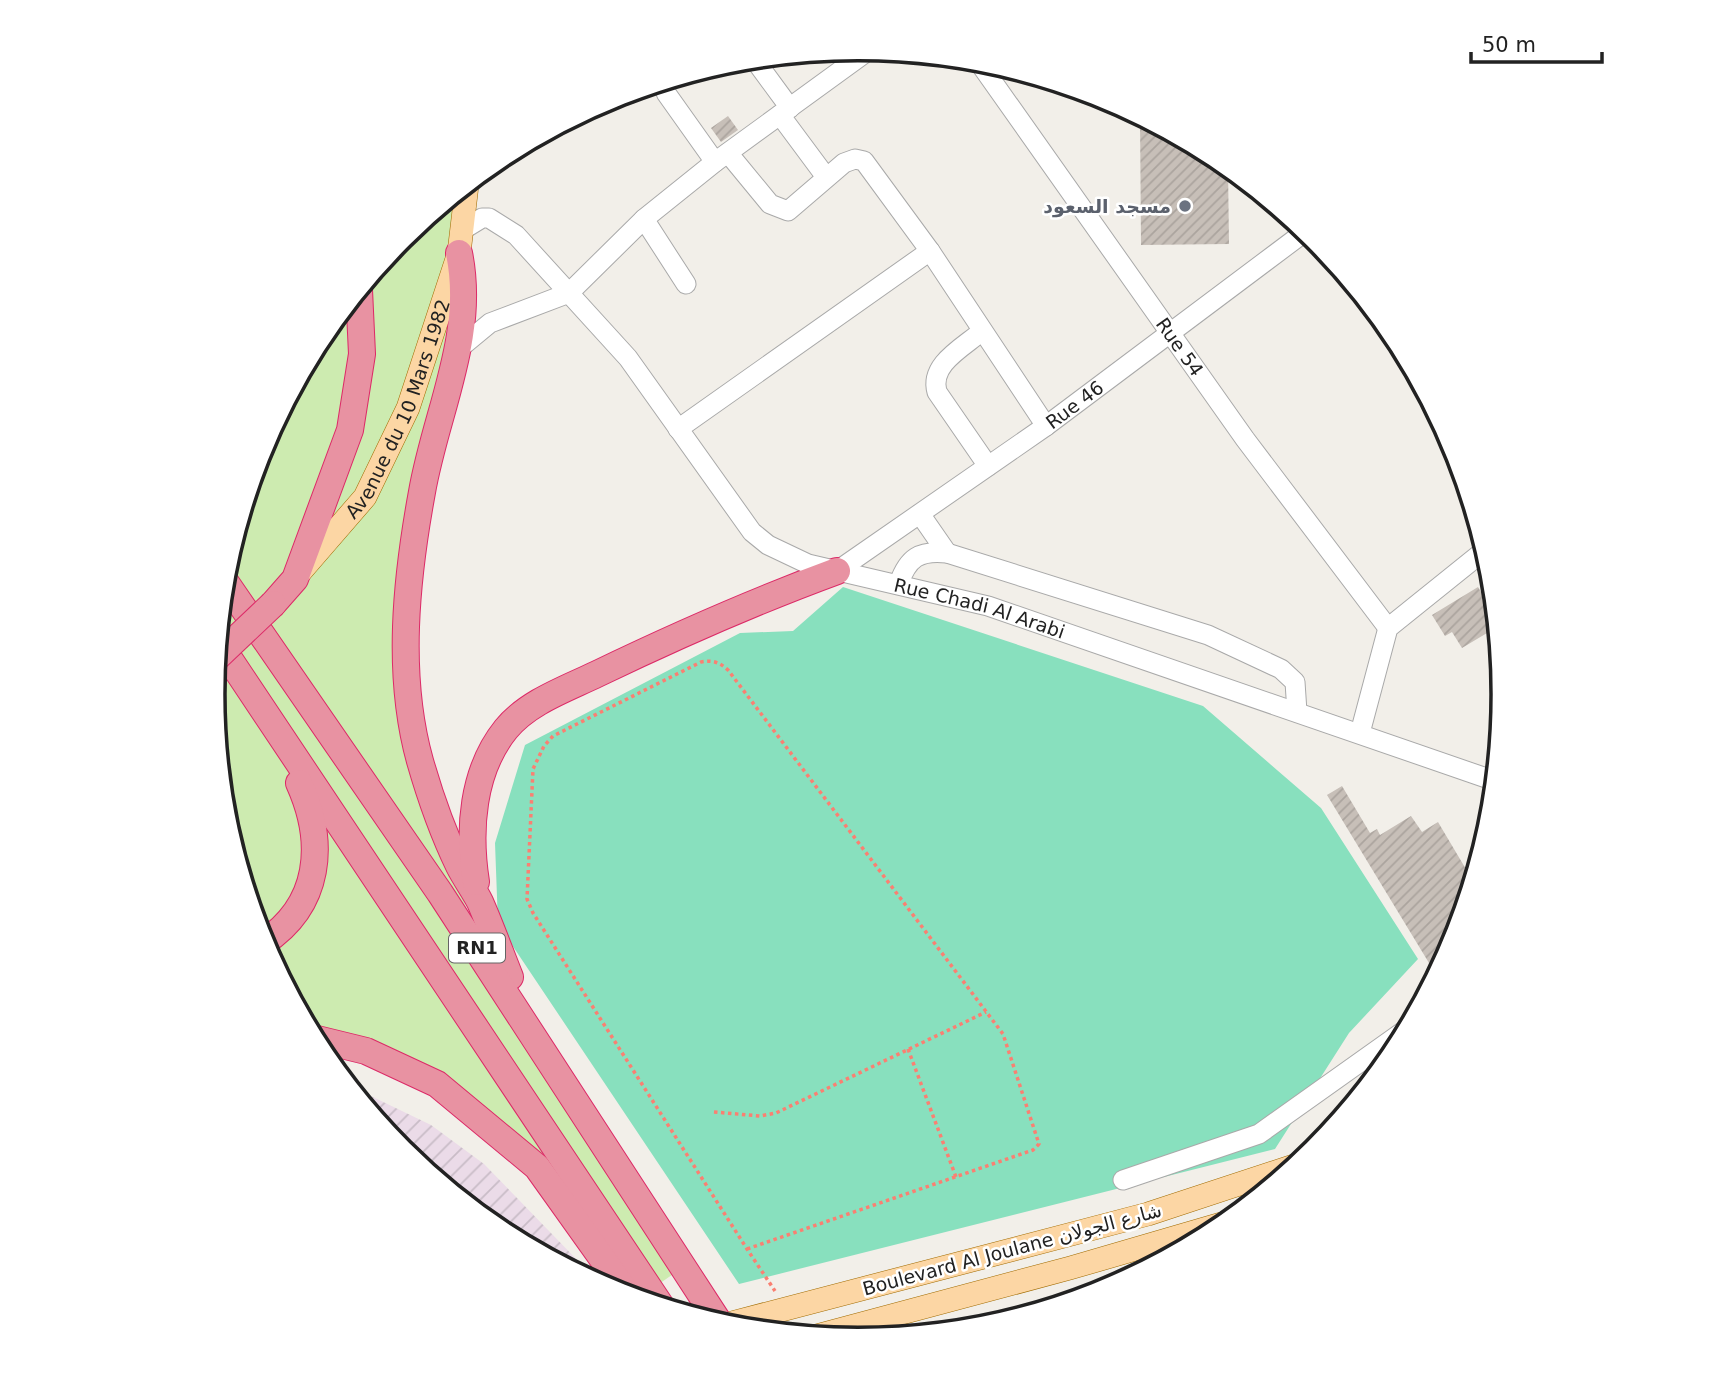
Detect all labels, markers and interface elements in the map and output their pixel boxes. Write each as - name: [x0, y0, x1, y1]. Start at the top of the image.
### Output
- scale bar: [1471, 21, 1602, 65]
- text: 50 m: [1482, 33, 1536, 57]
- place label: مسجد السعود: [1043, 195, 1171, 218]
- marker: مسجد السعود: [1177, 198, 1193, 214]
- street label: Avenue du 10 Mars 1982: [341, 296, 454, 523]
- street label: Rue 54: [1152, 313, 1208, 380]
- street label: Rue 46: [1041, 376, 1108, 433]
- street label: Rue Chadi Al Arabi: [892, 573, 1068, 643]
- road number: RN1: [449, 933, 505, 962]
- street label: Boulevard Al Joulane شارع الجولان: [860, 1198, 1164, 1301]

